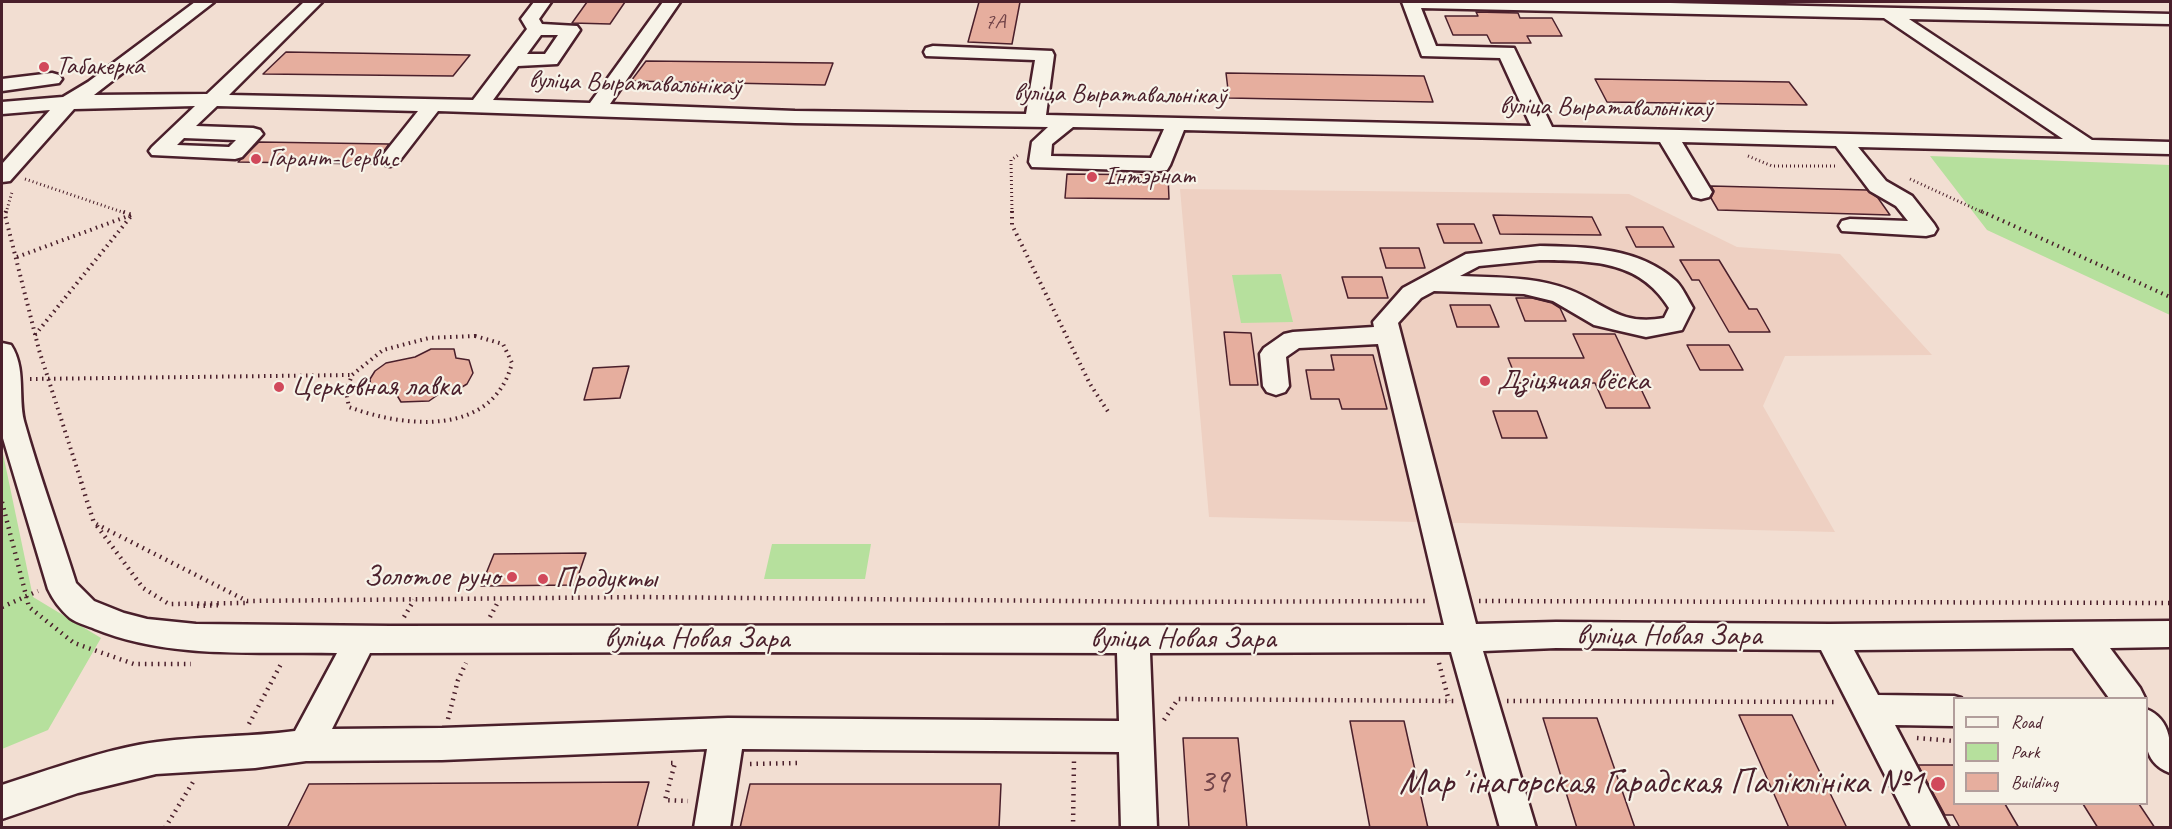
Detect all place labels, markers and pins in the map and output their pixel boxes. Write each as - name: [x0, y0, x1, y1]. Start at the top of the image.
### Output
- place label: Табакерка: [56, 51, 144, 83]
- marker: Табакерка: [37, 60, 51, 74]
- place label: Гарант-Сервис: [268, 143, 399, 175]
- marker: Гарант-Сервис: [249, 152, 263, 166]
- place label: Інтэрнат: [1104, 161, 1195, 193]
- marker: Інтэрнат: [1085, 170, 1099, 184]
- place label: Дзіцячая вёска: [1497, 363, 1650, 399]
- place label: Церковная лавка: [291, 369, 460, 405]
- marker: Дзіцячая вёска: [1478, 374, 1492, 388]
- marker: Церковная лавка: [272, 380, 286, 394]
- place label: Золотое руно: [364, 559, 500, 595]
- place label: Продукты: [555, 561, 657, 597]
- marker: Золотое руно: [505, 570, 519, 584]
- marker: Продукты: [536, 572, 550, 586]
- place label: Марʼінагорская Гарадская Паліклініка №1: [1399, 762, 1924, 806]
- marker: Марʼінагорская Гарадская Паліклініка №1: [1929, 775, 1947, 793]

